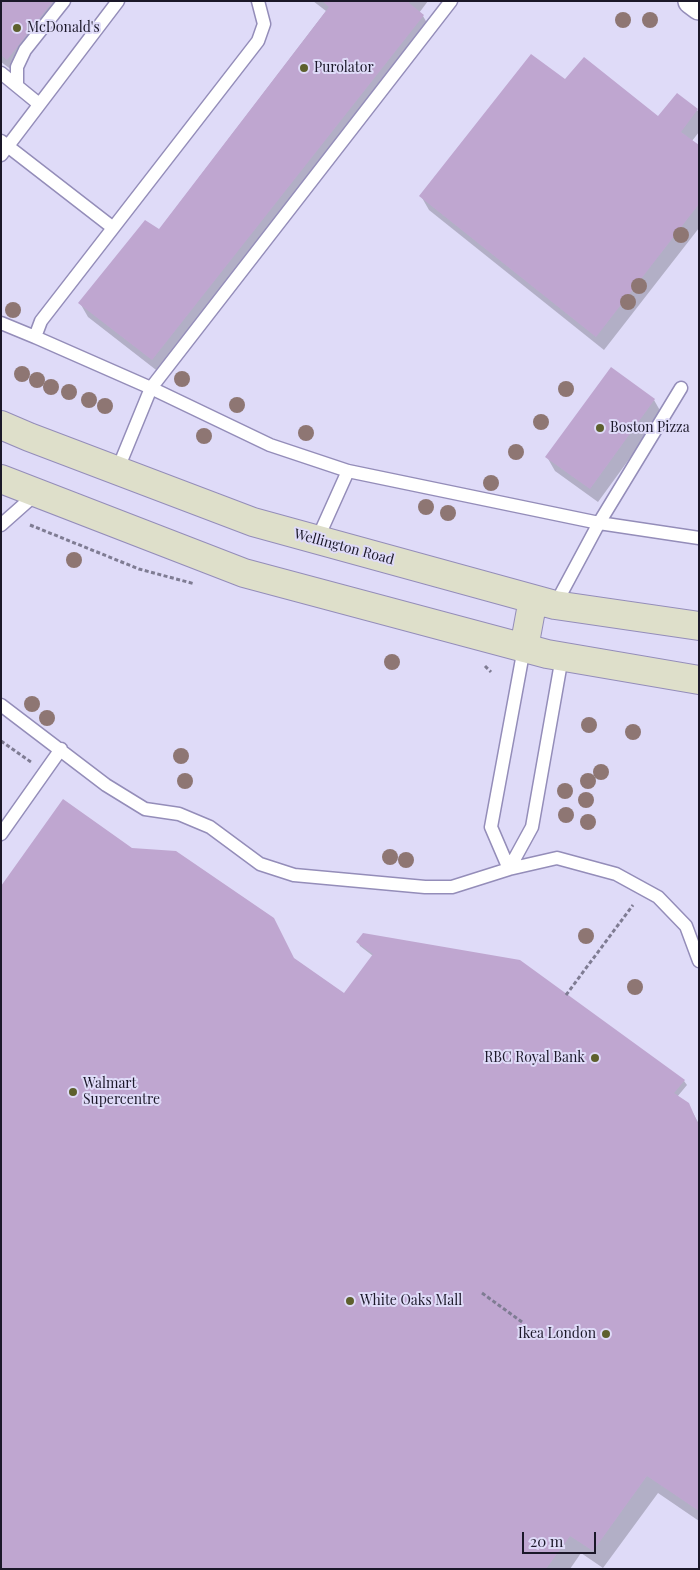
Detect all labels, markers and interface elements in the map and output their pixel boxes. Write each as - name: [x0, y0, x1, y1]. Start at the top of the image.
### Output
- place label: McDonald's: [27, 20, 100, 36]
- marker: McDonald's: [11, 22, 23, 34]
- place label: Purolator: [314, 60, 374, 76]
- marker: Purolator: [298, 62, 310, 74]
- place label: Boston Pizza: [610, 420, 690, 436]
- marker: Boston Pizza: [594, 422, 606, 434]
- street label: Wellington Road: [292, 526, 396, 568]
- place label: RBC Royal Bank: [484, 1050, 585, 1066]
- marker: RBC Royal Bank: [589, 1052, 601, 1064]
- place label: Walmart Supercentre: [83, 1076, 160, 1108]
- marker: Walmart Supercentre: [67, 1086, 79, 1098]
- place label: White Oaks Mall: [360, 1293, 462, 1309]
- marker: White Oaks Mall: [344, 1295, 356, 1307]
- place label: Ikea London: [518, 1326, 596, 1342]
- marker: Ikea London: [600, 1328, 612, 1340]
- scale bar: [525, 1522, 599, 1554]
- text: 20 m: [530, 1531, 563, 1551]

